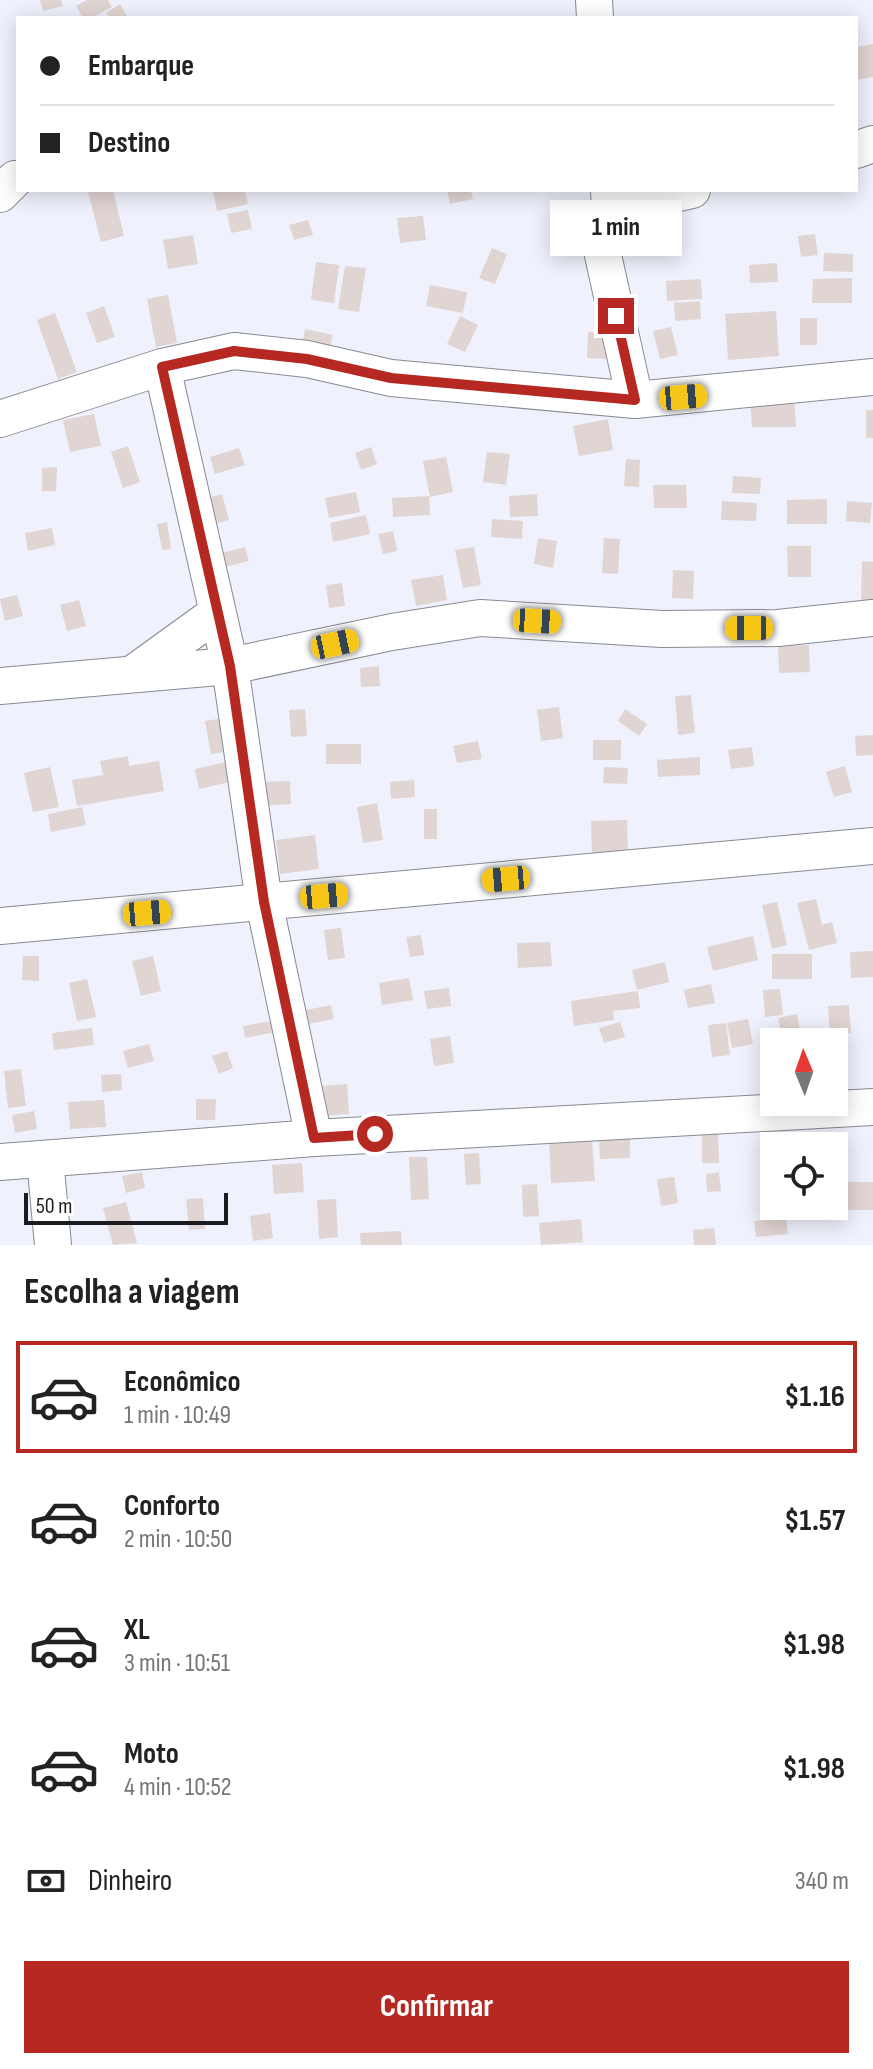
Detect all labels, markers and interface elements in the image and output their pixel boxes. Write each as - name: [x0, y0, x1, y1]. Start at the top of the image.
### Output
- text: Embarque: [88, 48, 194, 84]
- text: Destino: [88, 125, 170, 161]
- callout: 1 min: [550, 200, 682, 256]
- text: 1 min: [592, 212, 640, 243]
- route end: [598, 298, 634, 334]
- car: [658, 383, 708, 411]
- car: [512, 608, 562, 634]
- car: [725, 616, 773, 640]
- car: [309, 627, 361, 661]
- car: [481, 865, 531, 893]
- car: [299, 882, 349, 910]
- car: [122, 899, 172, 927]
- north arrow: [760, 1028, 848, 1116]
- map controls: [760, 1028, 848, 1220]
- route start: [357, 1116, 393, 1152]
- button: locate: [760, 1132, 848, 1220]
- scale bar: [24, 1189, 228, 1225]
- text: 50 m: [36, 1193, 72, 1220]
- text: Escolha a viagem: [24, 1271, 240, 1314]
- icon: car: [28, 1361, 100, 1433]
- text: Econômico: [124, 1364, 241, 1400]
- text: $1.16: [784, 1379, 845, 1415]
- text: 1 min · 10:49: [124, 1400, 231, 1431]
- icon: car: [28, 1485, 100, 1557]
- text: Conforto: [124, 1488, 220, 1524]
- text: $1.57: [784, 1503, 845, 1539]
- text: 2 min · 10:50: [124, 1524, 232, 1555]
- icon: car: [28, 1609, 100, 1681]
- text: XL: [124, 1612, 150, 1648]
- text: $1.98: [782, 1627, 845, 1663]
- text: 3 min · 10:51: [124, 1648, 230, 1679]
- icon: car: [28, 1733, 100, 1805]
- text: Moto: [124, 1736, 179, 1772]
- text: $1.98: [782, 1751, 845, 1787]
- text: 4 min · 10:52: [124, 1772, 232, 1803]
- icon: cash: [24, 1859, 68, 1903]
- text: Dinheiro: [88, 1863, 172, 1899]
- text: 340 m: [795, 1866, 849, 1897]
- button: Confirmar: [24, 1961, 849, 2053]

